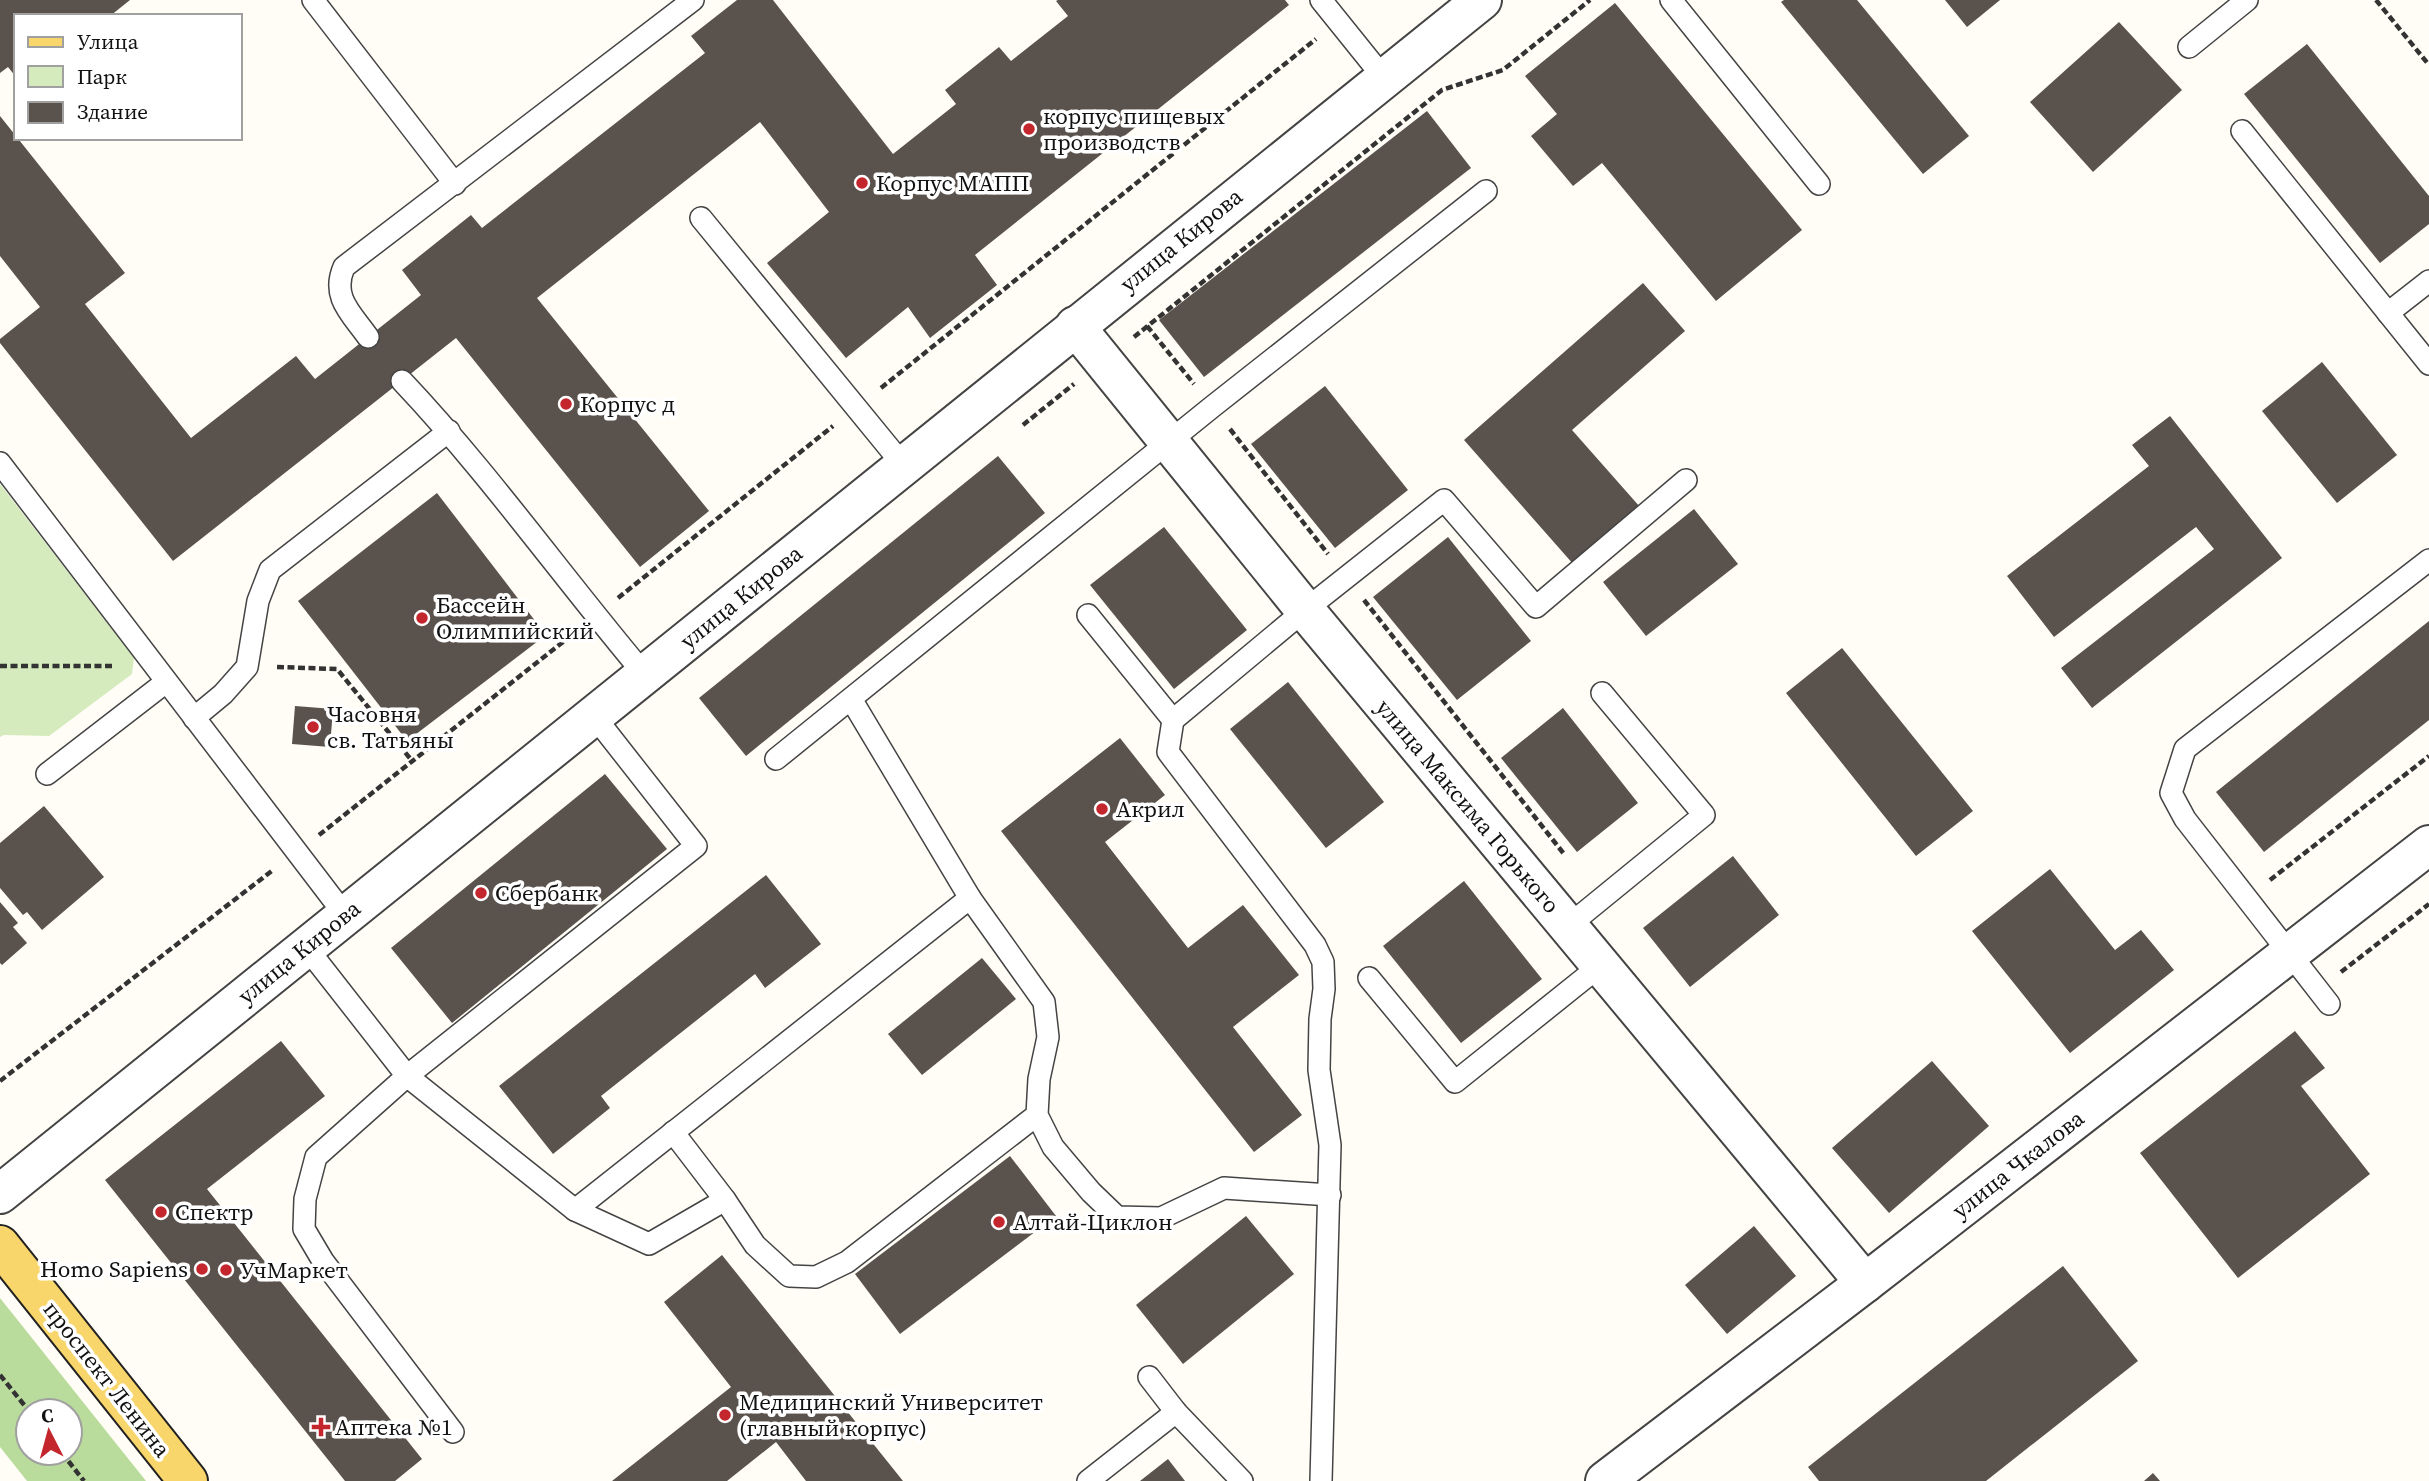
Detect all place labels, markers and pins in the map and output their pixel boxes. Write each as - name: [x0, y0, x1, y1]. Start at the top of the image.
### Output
- place label: корпус пищевых производств: [1043, 100, 1225, 158]
- marker: корпус пищевых производств: [1021, 121, 1037, 137]
- place label: Корпус МАПП: [876, 167, 1029, 199]
- marker: Корпус МАПП: [854, 175, 870, 191]
- place label: Корпус д: [580, 388, 675, 420]
- marker: Корпус д: [558, 396, 574, 412]
- place label: Бассейн Олимпийский: [436, 589, 594, 647]
- marker: Бассейн Олимпийский: [414, 610, 430, 626]
- place label: Часовня св. Татьяны: [327, 698, 454, 756]
- marker: Часовня св. Татьяны: [305, 719, 321, 735]
- place label: Акрил: [1116, 793, 1185, 825]
- marker: Акрил: [1094, 801, 1110, 817]
- place label: Сбербанк: [495, 877, 599, 909]
- marker: Сбербанк: [473, 885, 489, 901]
- place label: Спектр: [175, 1196, 253, 1228]
- marker: Спектр: [153, 1204, 169, 1220]
- place label: Алтай-Циклон: [1013, 1206, 1173, 1238]
- marker: Алтай-Циклон: [991, 1214, 1007, 1230]
- place label: Homo Sapiens: [40, 1253, 188, 1285]
- place label: УчМаркет: [240, 1254, 348, 1286]
- marker: Homo Sapiens: [194, 1261, 210, 1277]
- marker: УчМаркет: [218, 1262, 234, 1278]
- place label: Медицинский Университет (главный корпус): [739, 1386, 1043, 1444]
- marker: Медицинский Университет (главный корпус): [717, 1407, 733, 1423]
- place label: Аптека №1: [335, 1411, 452, 1443]
- marker: Аптека №1: [313, 1419, 329, 1435]

